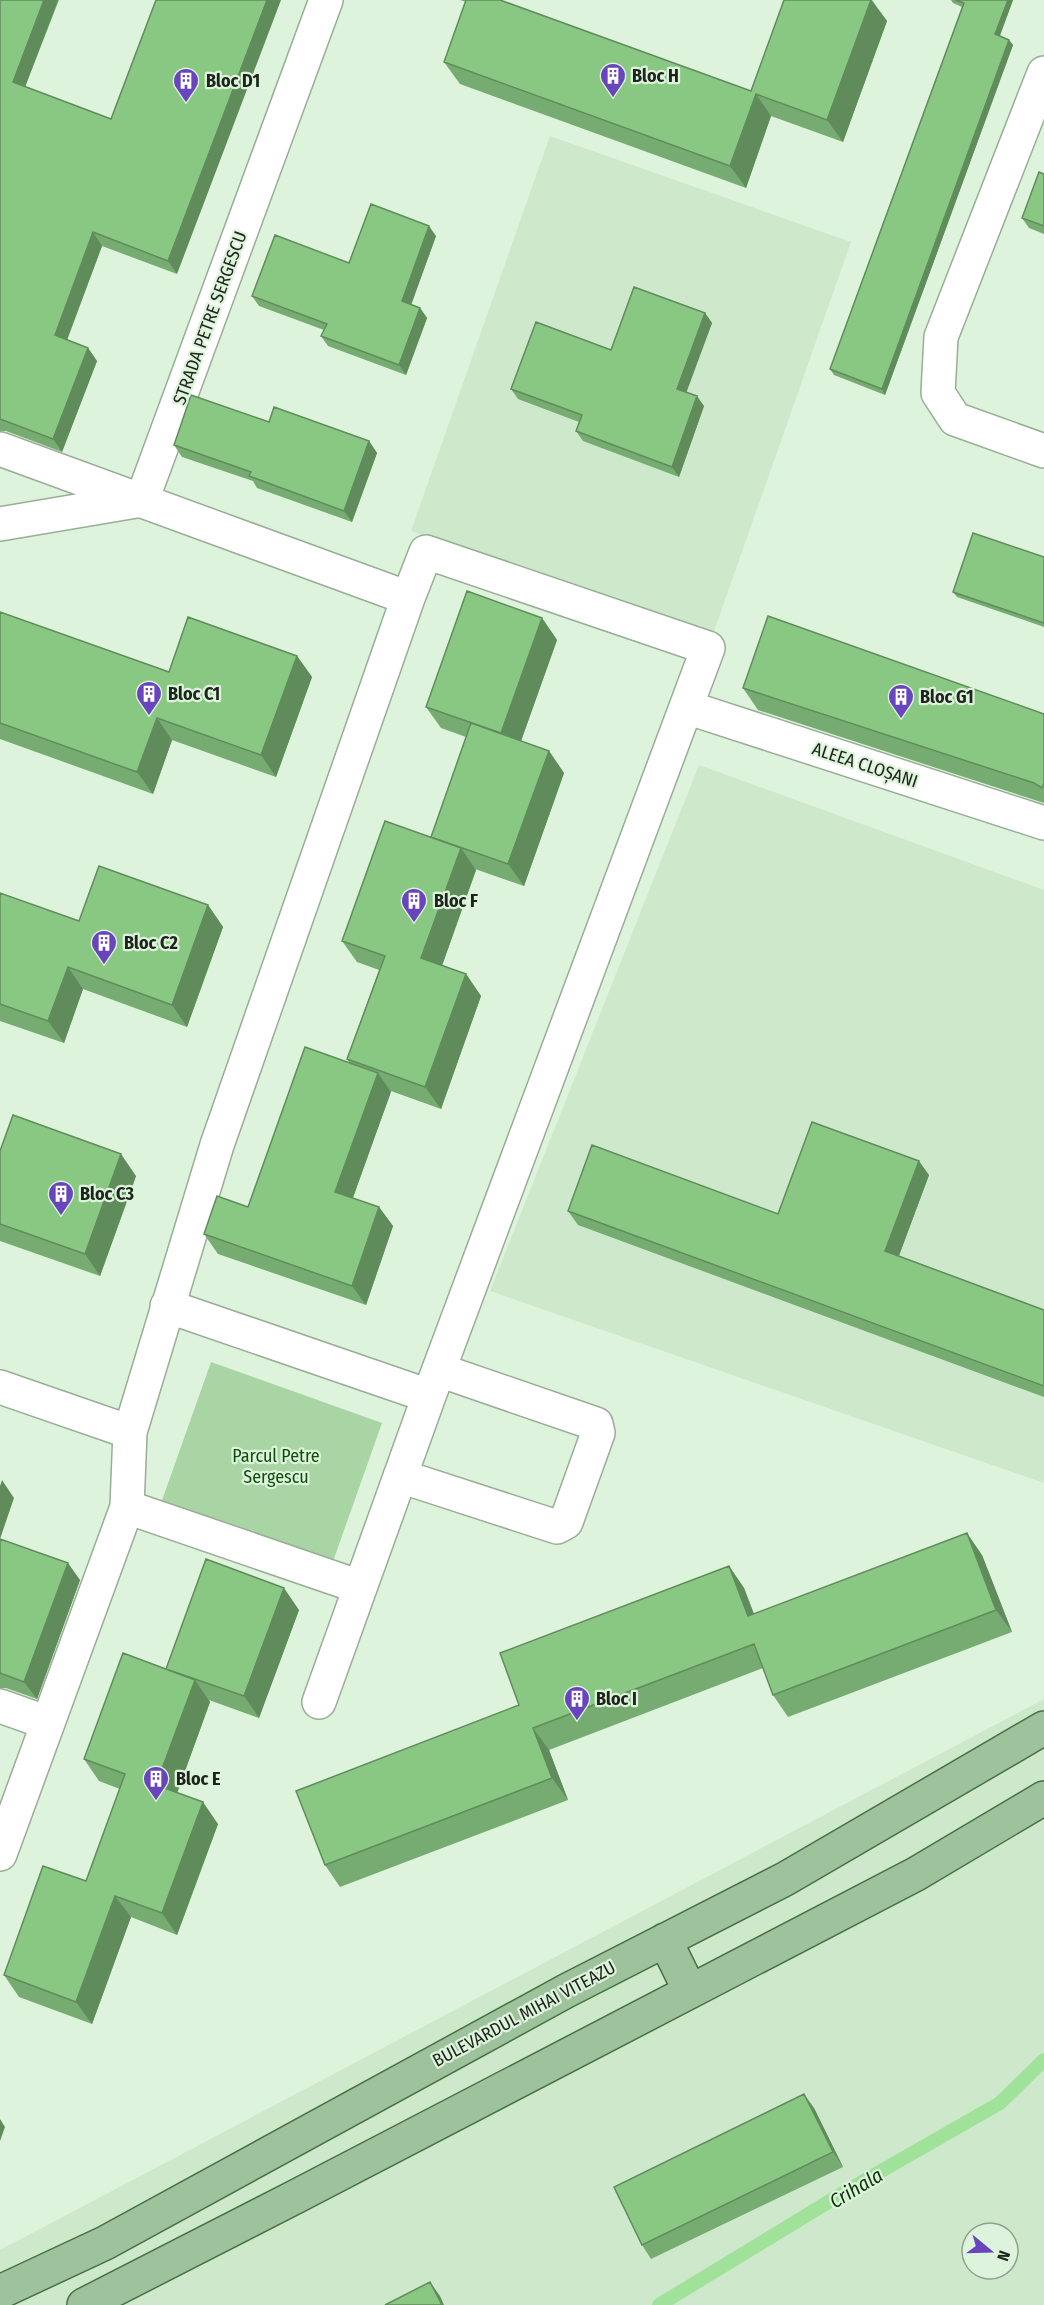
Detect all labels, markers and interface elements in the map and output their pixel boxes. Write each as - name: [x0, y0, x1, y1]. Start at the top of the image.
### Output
- building icon: Bloc H: [598, 61, 628, 99]
- place label: Bloc H: [632, 65, 679, 87]
- building icon: Bloc D1: [171, 66, 201, 104]
- place label: Bloc D1: [206, 70, 260, 92]
- street label: STRADA PETRE SERGESCU: [168, 228, 252, 408]
- building icon: Bloc C1: [134, 679, 164, 717]
- building icon: Bloc G1: [886, 682, 916, 720]
- place label: Bloc C1: [168, 683, 220, 705]
- place label: Bloc G1: [920, 686, 974, 708]
- street label: ALEEA CLOȘANI: [809, 738, 921, 792]
- building icon: Bloc F: [399, 886, 429, 924]
- place label: Bloc F: [434, 890, 478, 912]
- building icon: Bloc C2: [89, 928, 119, 966]
- place label: Bloc C2: [124, 932, 178, 954]
- building icon: Bloc C3: [46, 1179, 76, 1217]
- place label: Bloc C3: [80, 1183, 135, 1205]
- park label: Parcul Petre Sergescu: [232, 1445, 320, 1488]
- building icon: Bloc I: [562, 1684, 592, 1722]
- place label: Bloc I: [596, 1688, 637, 1710]
- building icon: Bloc E: [141, 1764, 171, 1802]
- place label: Bloc E: [176, 1768, 221, 1790]
- street label: BULEVARDUL MIHAI VITEAZU: [429, 1956, 619, 2072]
- water label: Crihala: [825, 2163, 887, 2213]
- north arrow: [960, 2221, 1020, 2281]
- text: N: [993, 2248, 1014, 2263]

